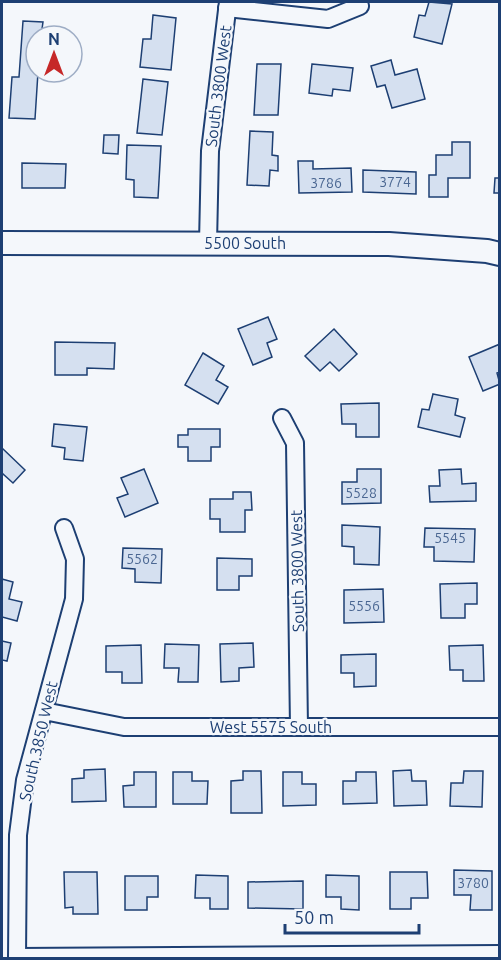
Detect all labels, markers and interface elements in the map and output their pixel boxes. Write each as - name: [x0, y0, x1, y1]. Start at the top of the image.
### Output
- street label: South 3800 West: [202, 23, 234, 148]
- north arrow: [24, 24, 84, 84]
- text: N: [48, 30, 60, 48]
- house number: 3774: [379, 174, 411, 190]
- house number: 3786: [310, 175, 342, 191]
- street label: 5500 South: [204, 234, 286, 252]
- house number: 5528: [345, 485, 377, 501]
- street label: South 3800 West: [287, 509, 307, 632]
- house number: 5545: [434, 530, 466, 546]
- house number: 5562: [126, 551, 158, 567]
- house number: 5556: [348, 598, 380, 614]
- street label: South 3850 West: [15, 679, 61, 803]
- street label: West 5575 South: [210, 718, 332, 736]
- house number: 3780: [457, 875, 489, 891]
- scale bar: [285, 897, 418, 935]
- text: 50 m: [294, 907, 334, 927]

